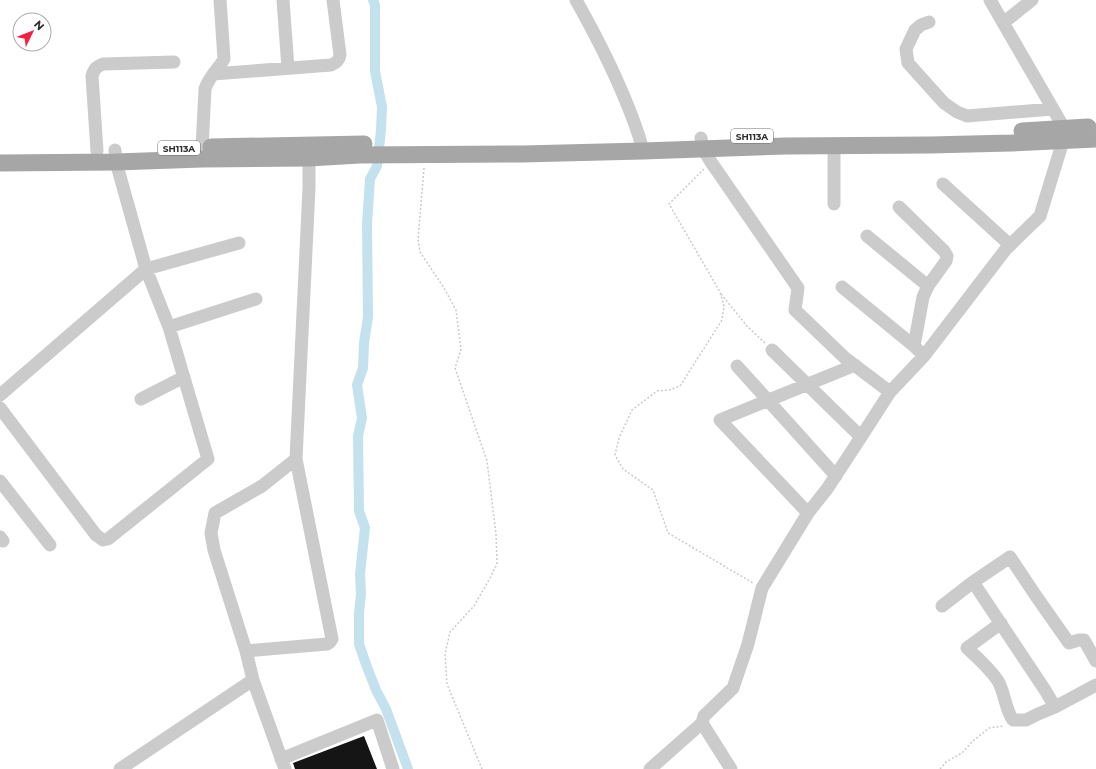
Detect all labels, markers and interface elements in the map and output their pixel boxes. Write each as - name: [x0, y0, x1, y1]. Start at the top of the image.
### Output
- north arrow: [12, 12, 52, 52]
- text: N: [31, 17, 47, 33]
- road number: SH113A: [731, 129, 773, 143]
- road number: SH113A: [158, 141, 200, 155]

